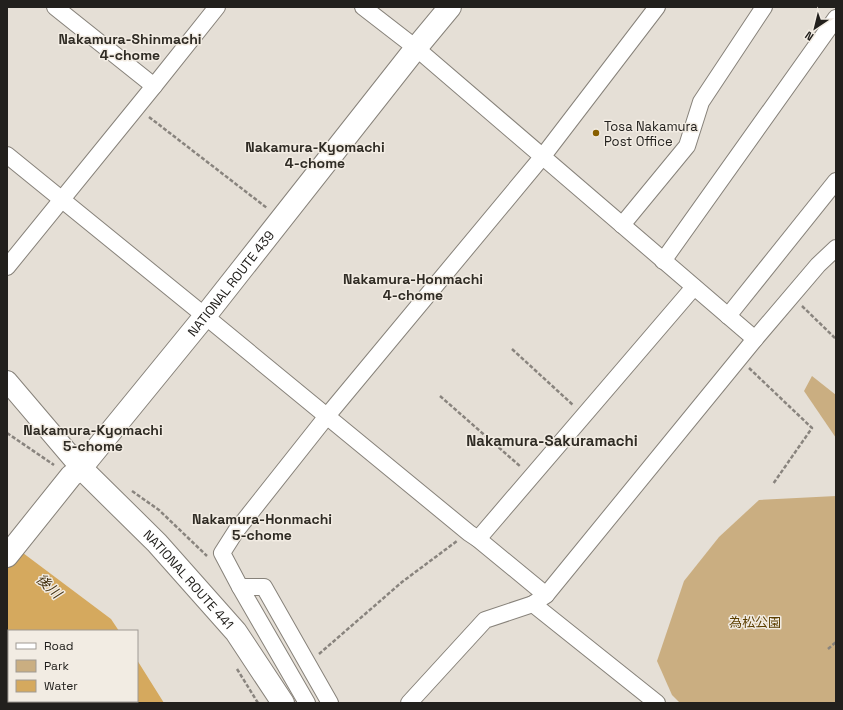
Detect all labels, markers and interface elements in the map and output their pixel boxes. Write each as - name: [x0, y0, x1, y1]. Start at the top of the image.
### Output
- north arrow: [795, 8, 835, 48]
- text: N: [802, 28, 816, 44]
- district label: Nakamura-Shinmachi 4-chome: [58, 30, 202, 64]
- place label: Tosa Nakamura Post Office: [604, 118, 698, 150]
- marker: Tosa Nakamura Post Office: [591, 128, 601, 138]
- district label: Nakamura-Kyomachi 4-chome: [245, 138, 385, 172]
- street label: NATIONAL ROUTE 439: [184, 227, 278, 340]
- district label: Nakamura-Honmachi 4-chome: [343, 270, 483, 304]
- district label: Nakamura-Kyomachi 5-chome: [23, 421, 163, 455]
- district label: Nakamura-Sakuramachi: [466, 431, 638, 450]
- district label: Nakamura-Honmachi 5-chome: [192, 510, 332, 544]
- street label: NATIONAL ROUTE 441: [140, 526, 237, 633]
- water label: 後川: [33, 570, 67, 603]
- park label: 為松公園: [729, 614, 781, 631]
- legend: [8, 630, 138, 702]
- text: Road: [44, 638, 73, 654]
- text: Park: [44, 658, 69, 674]
- text: Water: [44, 678, 78, 694]

